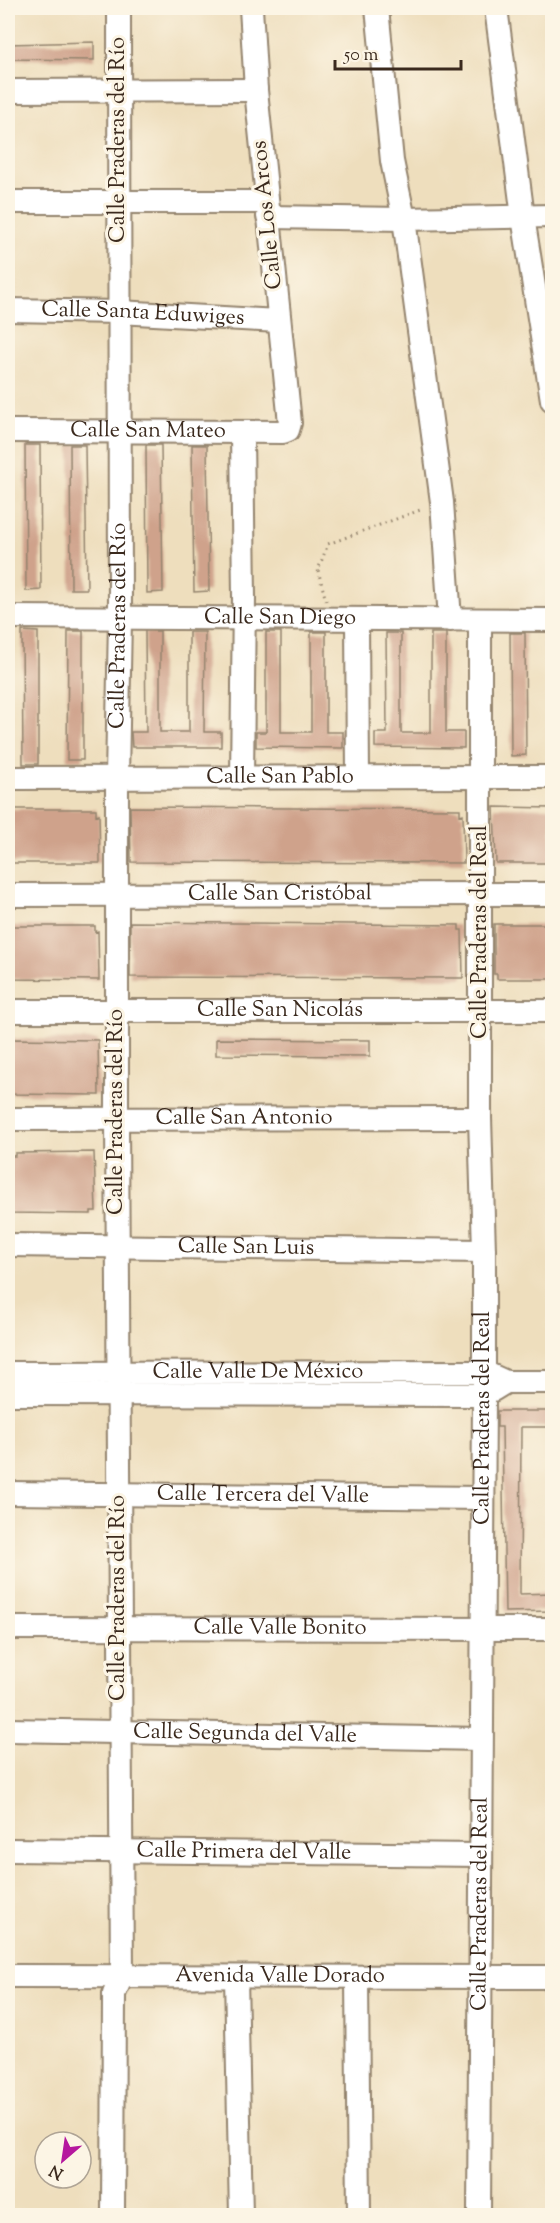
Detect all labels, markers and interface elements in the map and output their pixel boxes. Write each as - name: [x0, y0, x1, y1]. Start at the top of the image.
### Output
- scale bar: [335, 33, 461, 71]
- street label: Calle Praderas del Río: [103, 37, 135, 243]
- text: 50 m: [343, 43, 379, 69]
- street label: Calle Los Arcos: [244, 139, 292, 291]
- street label: Calle Santa Eduwiges: [41, 295, 245, 335]
- street label: Calle San Mateo: [70, 415, 226, 448]
- street label: Calle Praderas del Río: [102, 523, 136, 729]
- street label: Calle San Diego: [204, 602, 356, 635]
- street label: Calle San Pablo: [206, 761, 354, 794]
- street label: Calle Praderas del Real: [465, 825, 497, 1039]
- street label: Calle San Cristóbal: [188, 878, 372, 911]
- street label: Calle San Nicolás: [197, 995, 363, 1027]
- street label: Calle Praderas del Río: [101, 1009, 133, 1215]
- street label: Calle San Antonio: [155, 1102, 333, 1135]
- street label: Calle San Luis: [178, 1231, 314, 1265]
- street label: Calle Praderas del Real: [467, 1311, 500, 1525]
- street label: Calle Valle De México: [153, 1356, 363, 1389]
- street label: Calle Tercera del Valle: [157, 1479, 369, 1513]
- street label: Calle Praderas del Río: [103, 1495, 135, 1701]
- street label: Calle Valle Bonito: [194, 1612, 366, 1645]
- street label: Calle Segunda del Valle: [133, 1716, 357, 1753]
- street label: Calle Praderas del Real: [464, 1797, 498, 2011]
- street label: Calle Primera del Valle: [136, 1835, 352, 1870]
- street label: Avenida Valle Dorado: [175, 1960, 385, 1993]
- north arrow: [33, 2130, 93, 2190]
- text: N: [46, 2158, 68, 2184]

